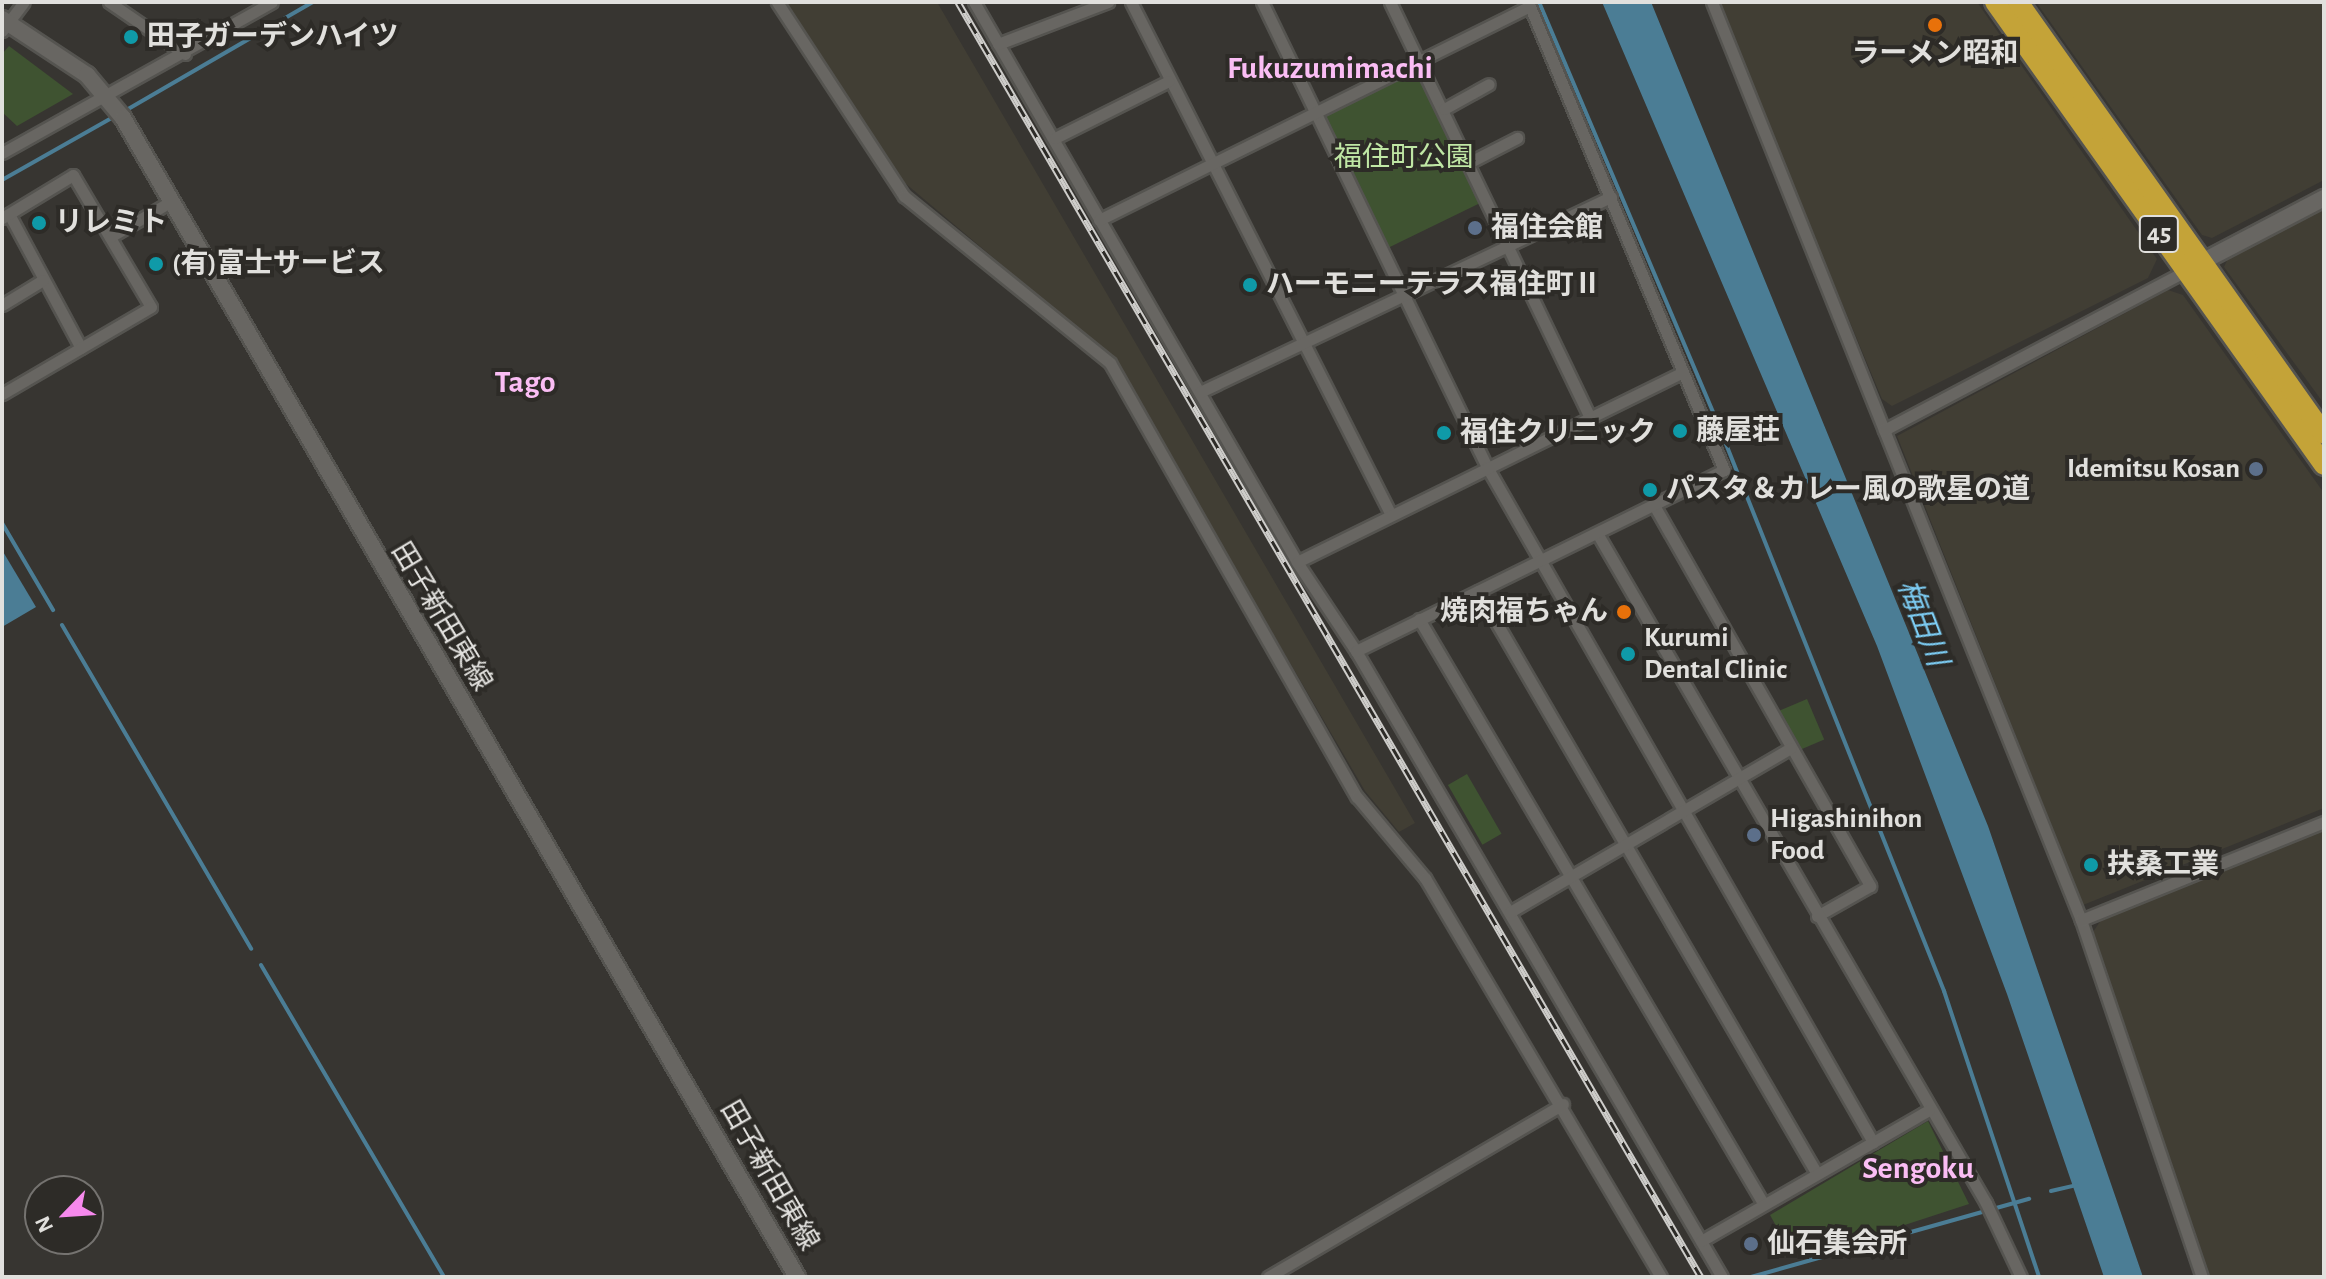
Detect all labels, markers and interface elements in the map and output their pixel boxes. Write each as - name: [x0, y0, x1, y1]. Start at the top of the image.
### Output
- marker: ラーメン昭和: [1926, 16, 1944, 34]
- place label: 田子ガーデンハイツ: [147, 20, 399, 54]
- marker: 田子ガーデンハイツ: [122, 28, 140, 46]
- place label: ラーメン昭和: [1851, 37, 2019, 71]
- district label: Fukuzumimachi: [1227, 49, 1433, 87]
- park label: 福住町公園: [1334, 141, 1474, 175]
- place label: リレミト: [55, 206, 167, 240]
- place label: 福住会館: [1491, 211, 1603, 245]
- road number: 45: [2137, 212, 2181, 256]
- marker: リレミト: [30, 214, 48, 232]
- marker: 福住会館: [1466, 219, 1484, 237]
- place label: (有)富士サービス: [172, 247, 385, 281]
- marker: (有)富士サービス: [147, 255, 165, 273]
- place label: ハーモニーテラス福住町Ⅱ: [1266, 268, 1602, 302]
- marker: ハーモニーテラス福住町Ⅱ: [1241, 276, 1259, 294]
- district label: Tago: [494, 363, 556, 401]
- place label: 藤屋荘: [1696, 414, 1780, 448]
- place label: 福住クリニック: [1460, 416, 1656, 450]
- marker: 藤屋荘: [1671, 422, 1689, 440]
- marker: 福住クリニック: [1435, 424, 1453, 442]
- place label: Idemitsu Kosan: [2067, 452, 2240, 486]
- marker: Idemitsu Kosan: [2247, 460, 2265, 478]
- place label: パスタ＆カレー風の歌星の道: [1666, 473, 2030, 507]
- marker: パスタ＆カレー風の歌星の道: [1641, 481, 1659, 499]
- street label: 田子新田東線: [383, 536, 499, 698]
- water label: 梅田川: [1889, 575, 1955, 671]
- place label: 焼肉福ちゃん: [1440, 595, 1608, 629]
- marker: 焼肉福ちゃん: [1615, 603, 1633, 621]
- place label: Kurumi Dental Clinic: [1644, 621, 1787, 687]
- marker: Kurumi Dental Clinic: [1619, 645, 1637, 663]
- place label: Higashinihon Food: [1770, 802, 1922, 868]
- marker: Higashinihon Food: [1745, 826, 1763, 844]
- place label: 扶桑工業: [2107, 848, 2219, 882]
- marker: 扶桑工業: [2082, 856, 2100, 874]
- street label: 田子新田東線: [712, 1095, 826, 1257]
- district label: Sengoku: [1862, 1149, 1974, 1187]
- north arrow: [24, 1175, 104, 1255]
- text: N: [31, 1213, 57, 1236]
- place label: 仙石集会所: [1767, 1227, 1907, 1261]
- marker: 仙石集会所: [1742, 1235, 1760, 1253]

